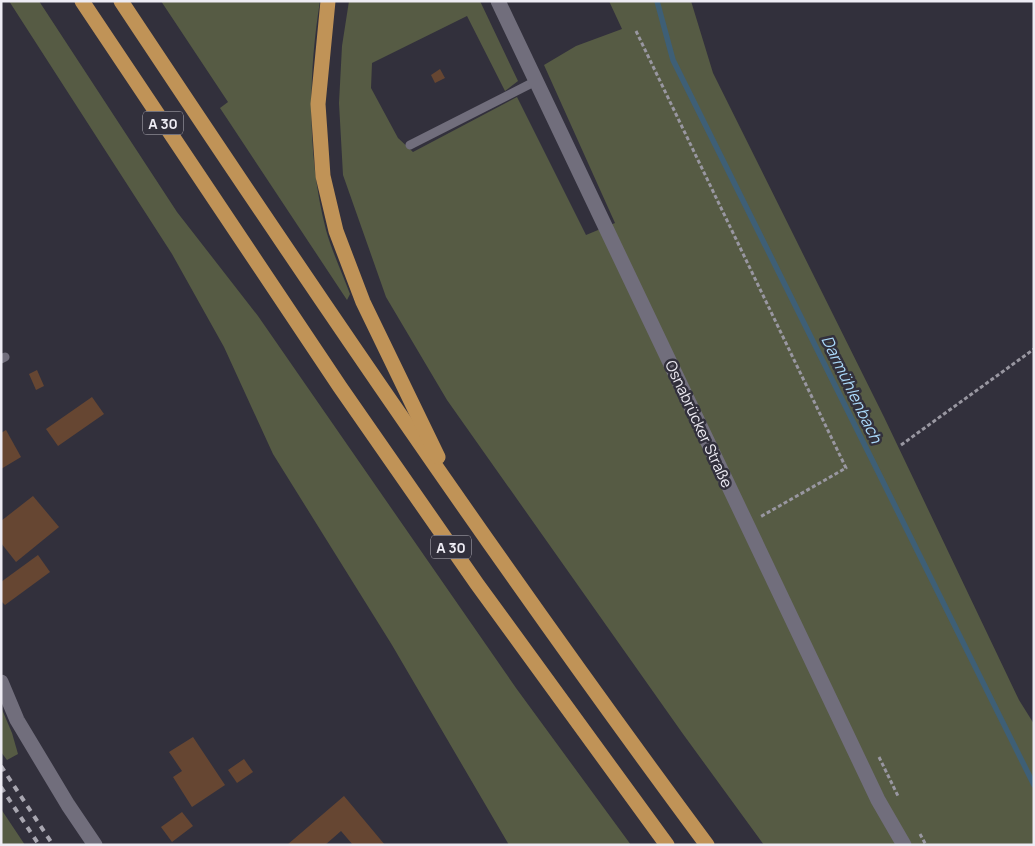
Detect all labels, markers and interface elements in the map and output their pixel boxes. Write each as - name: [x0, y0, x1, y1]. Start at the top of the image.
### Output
- road number: A 30: [143, 112, 183, 134]
- water label: Darmühlenbach: [816, 332, 888, 447]
- street label: Osnabrücker Straße: [660, 357, 738, 491]
- road number: A 30: [431, 536, 471, 558]

